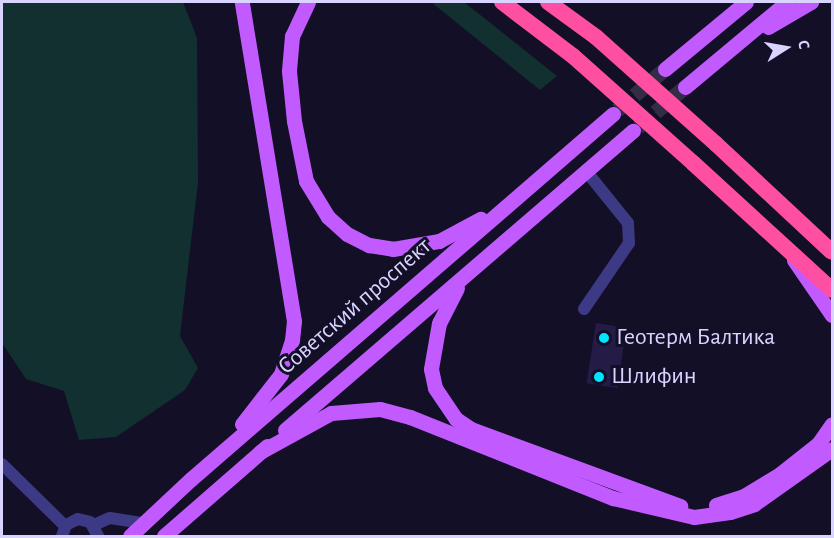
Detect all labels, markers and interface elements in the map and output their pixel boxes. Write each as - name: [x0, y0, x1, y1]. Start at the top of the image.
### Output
- north arrow: [756, 18, 816, 78]
- text: С: [795, 39, 812, 50]
- street label: Советский проспект: [273, 233, 437, 381]
- place label: Геотерм Балтика: [616, 324, 775, 352]
- marker: Геотерм Балтика: [597, 331, 611, 345]
- place label: Шлифин: [611, 363, 697, 391]
- marker: Шлифин: [592, 370, 606, 384]

